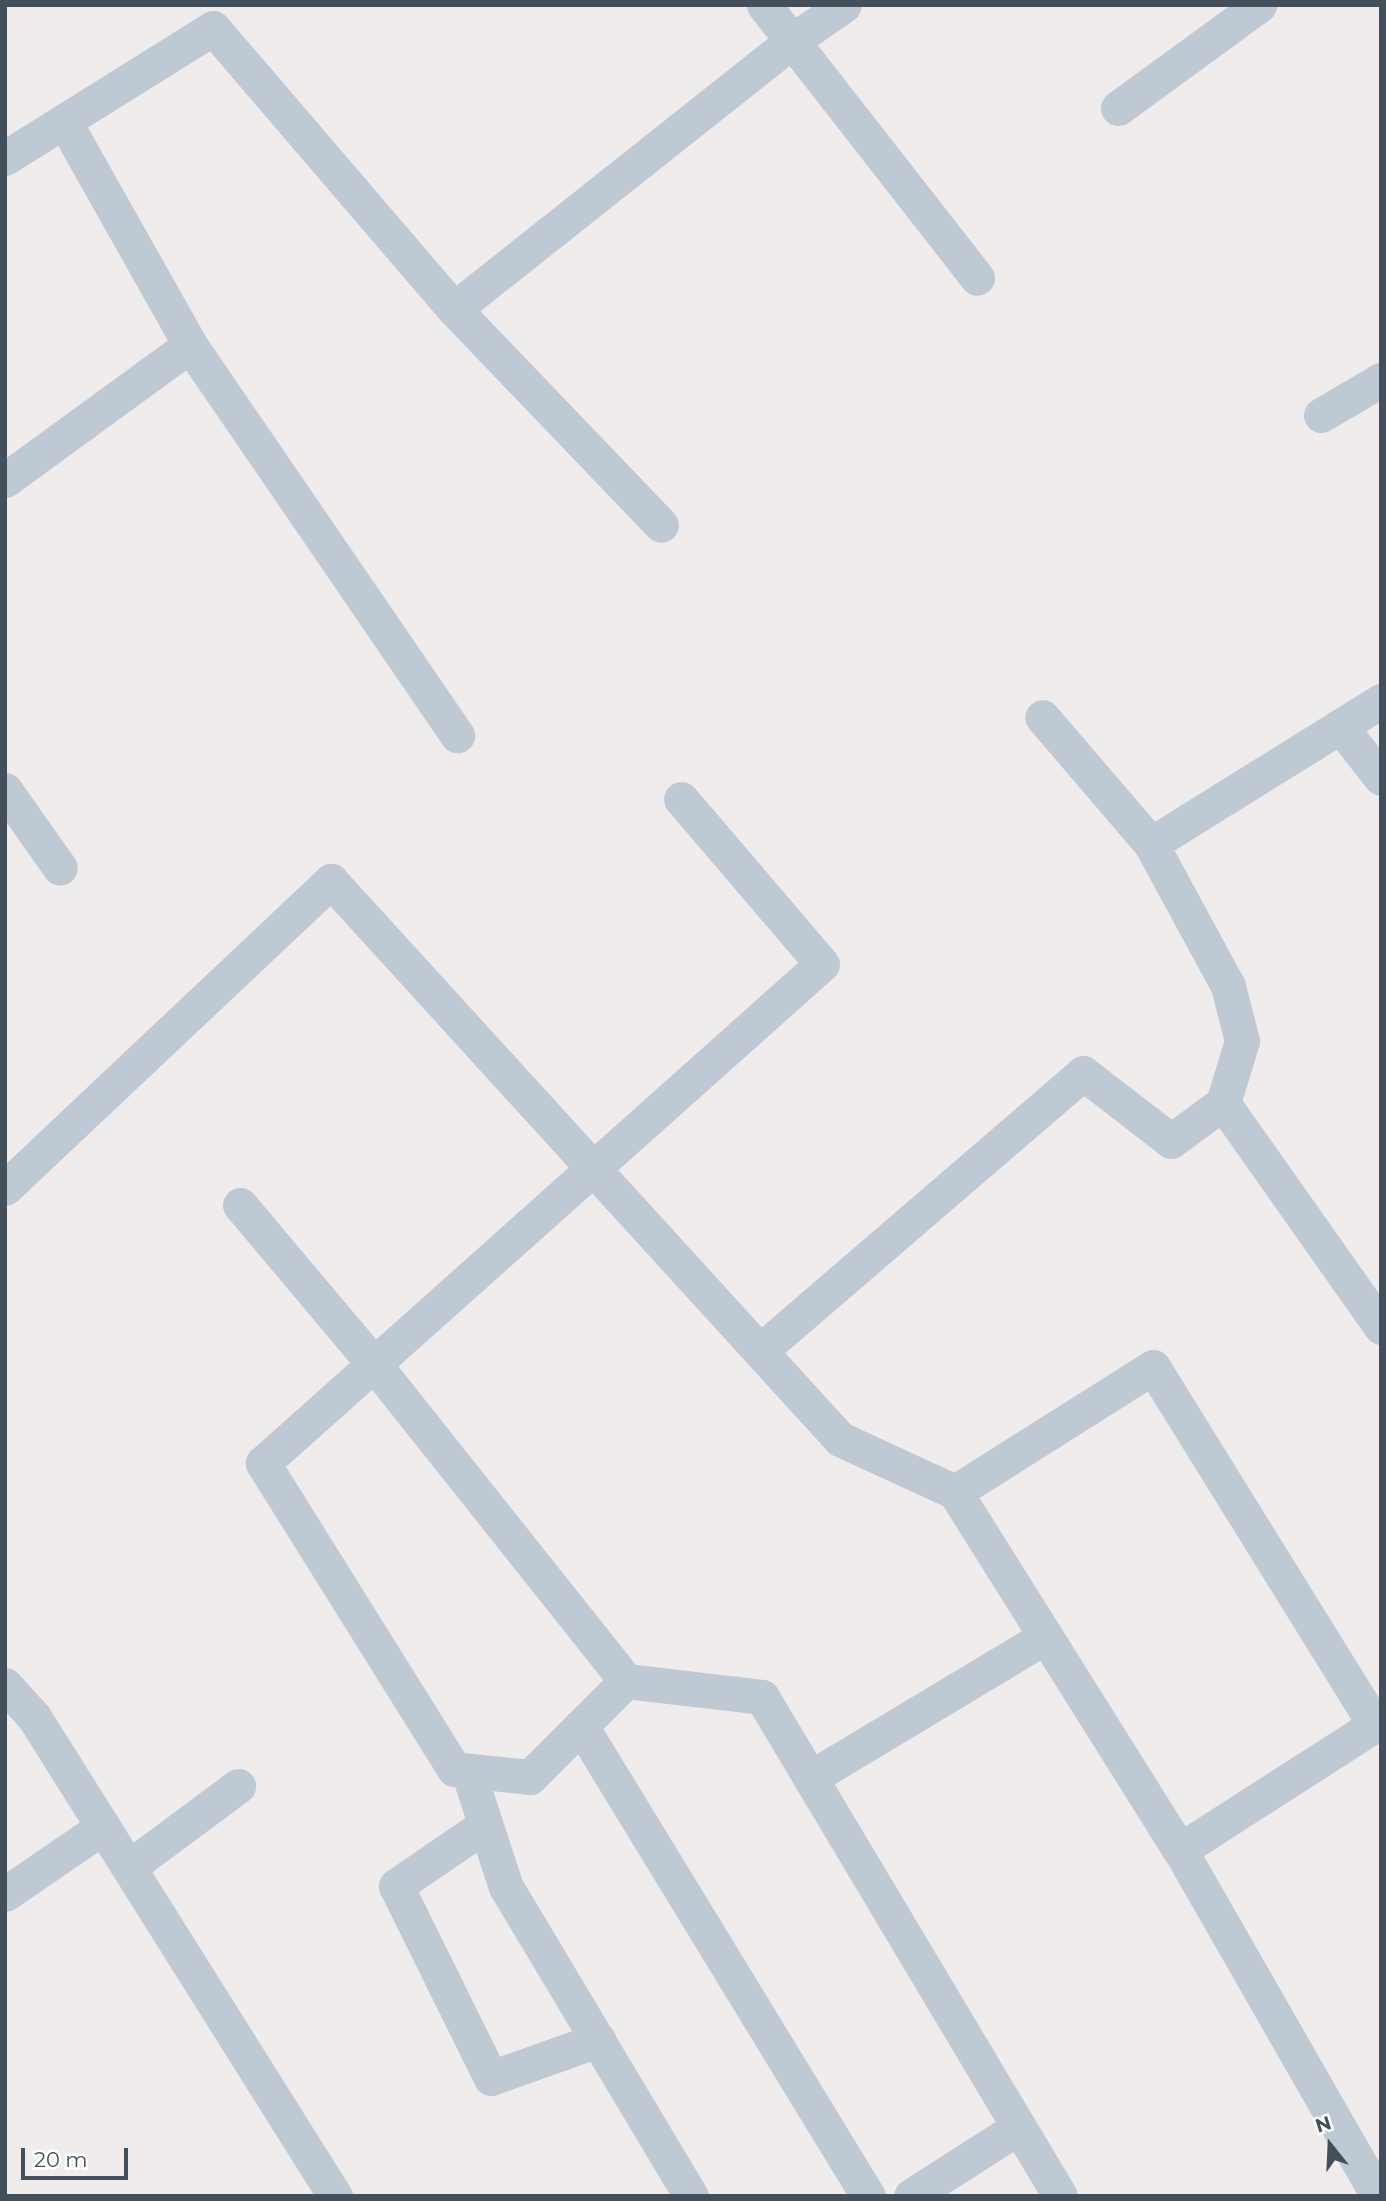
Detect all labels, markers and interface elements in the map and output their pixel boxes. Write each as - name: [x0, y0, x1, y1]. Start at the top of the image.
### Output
- north arrow: [1295, 2110, 1365, 2180]
- text: N: [1312, 2111, 1334, 2138]
- scale bar: [24, 2134, 131, 2178]
- text: 20 m: [34, 2147, 88, 2172]

